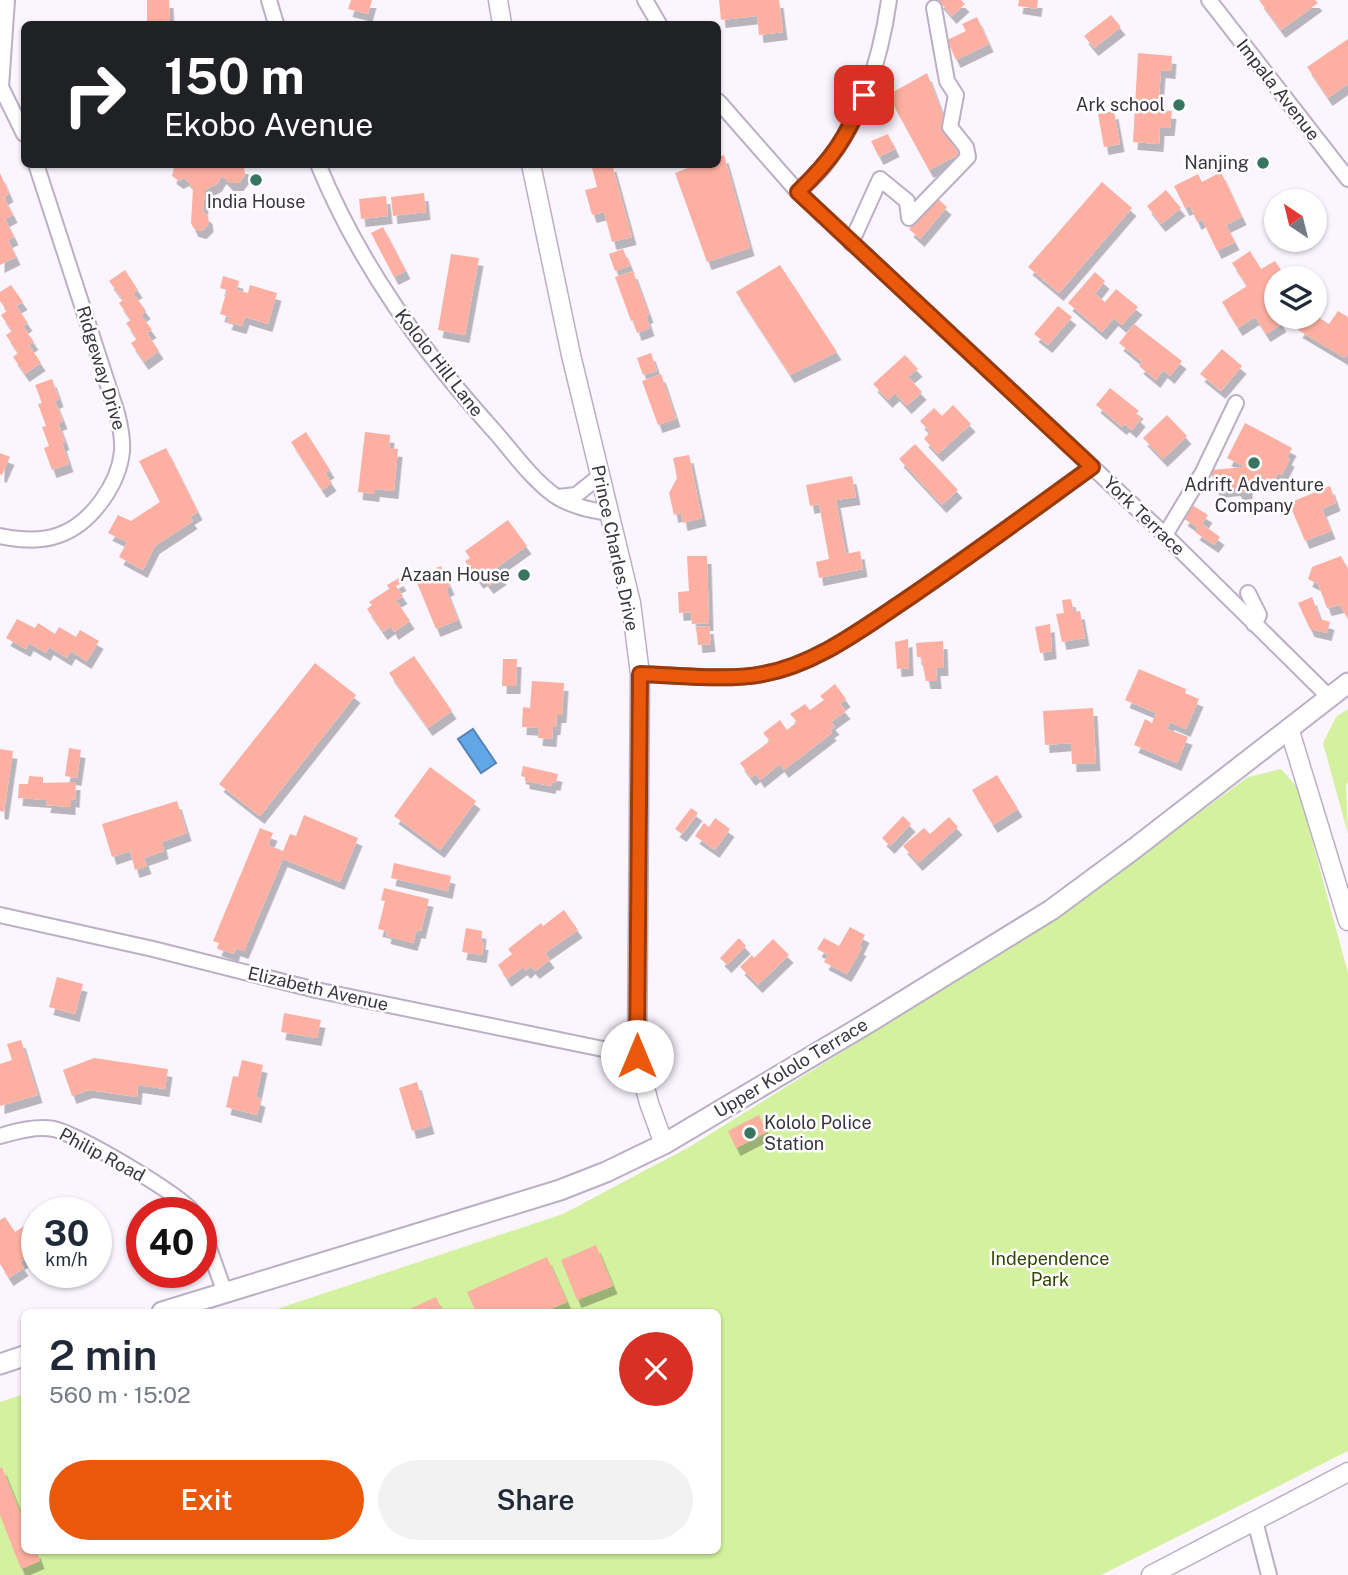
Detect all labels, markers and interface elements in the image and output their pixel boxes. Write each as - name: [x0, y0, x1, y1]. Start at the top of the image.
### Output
- street label: Impala Avenue: [1232, 35, 1324, 145]
- text: 150 m: [164, 47, 305, 105]
- icon: right: [49, 49, 140, 140]
- pin: [834, 65, 894, 125]
- icon: arrive: [845, 76, 883, 114]
- place label: Ark school: [1076, 94, 1165, 115]
- marker: Ark school: [1171, 97, 1187, 113]
- text: Ekobo Avenue: [164, 106, 373, 143]
- place label: Nanjing: [1184, 152, 1249, 173]
- marker: Nanjing: [1255, 155, 1271, 171]
- marker: India House: [248, 172, 264, 188]
- north arrow: [1264, 189, 1326, 252]
- map controls: [1264, 189, 1327, 329]
- place label: India House: [207, 191, 305, 212]
- button: layers: [1264, 266, 1327, 329]
- street label: Ridgeway Drive: [73, 303, 130, 432]
- street label: Kololo Hill Lane: [391, 305, 488, 421]
- marker: Adrift Adventure Company: [1246, 455, 1262, 471]
- street label: Prince Charles Drive: [588, 463, 643, 633]
- street label: York Terrace: [1099, 472, 1189, 560]
- place label: Adrift Adventure Company: [1184, 474, 1324, 516]
- place label: Azaan House: [400, 564, 510, 585]
- marker: Azaan House: [516, 567, 532, 583]
- street label: Elizabeth Avenue: [246, 962, 390, 1015]
- street label: Upper Kololo Terrace: [710, 1013, 871, 1122]
- position arrow: [600, 1019, 674, 1093]
- place label: Kololo Police Station: [764, 1112, 872, 1154]
- street label: Philip Road: [56, 1123, 149, 1186]
- marker: Kololo Police Station: [742, 1125, 758, 1141]
- speed limit sign: 40: [126, 1197, 217, 1288]
- text: 30: [44, 1213, 89, 1254]
- park label: Independence Park: [991, 1248, 1109, 1290]
- text: km/h: [45, 1249, 88, 1270]
- text: 2 min: [49, 1330, 157, 1379]
- button: close: [619, 1332, 693, 1406]
- text: 560 m · 15:02: [49, 1381, 191, 1408]
- button: Exit: [49, 1460, 364, 1540]
- button: Share: [378, 1460, 693, 1540]

